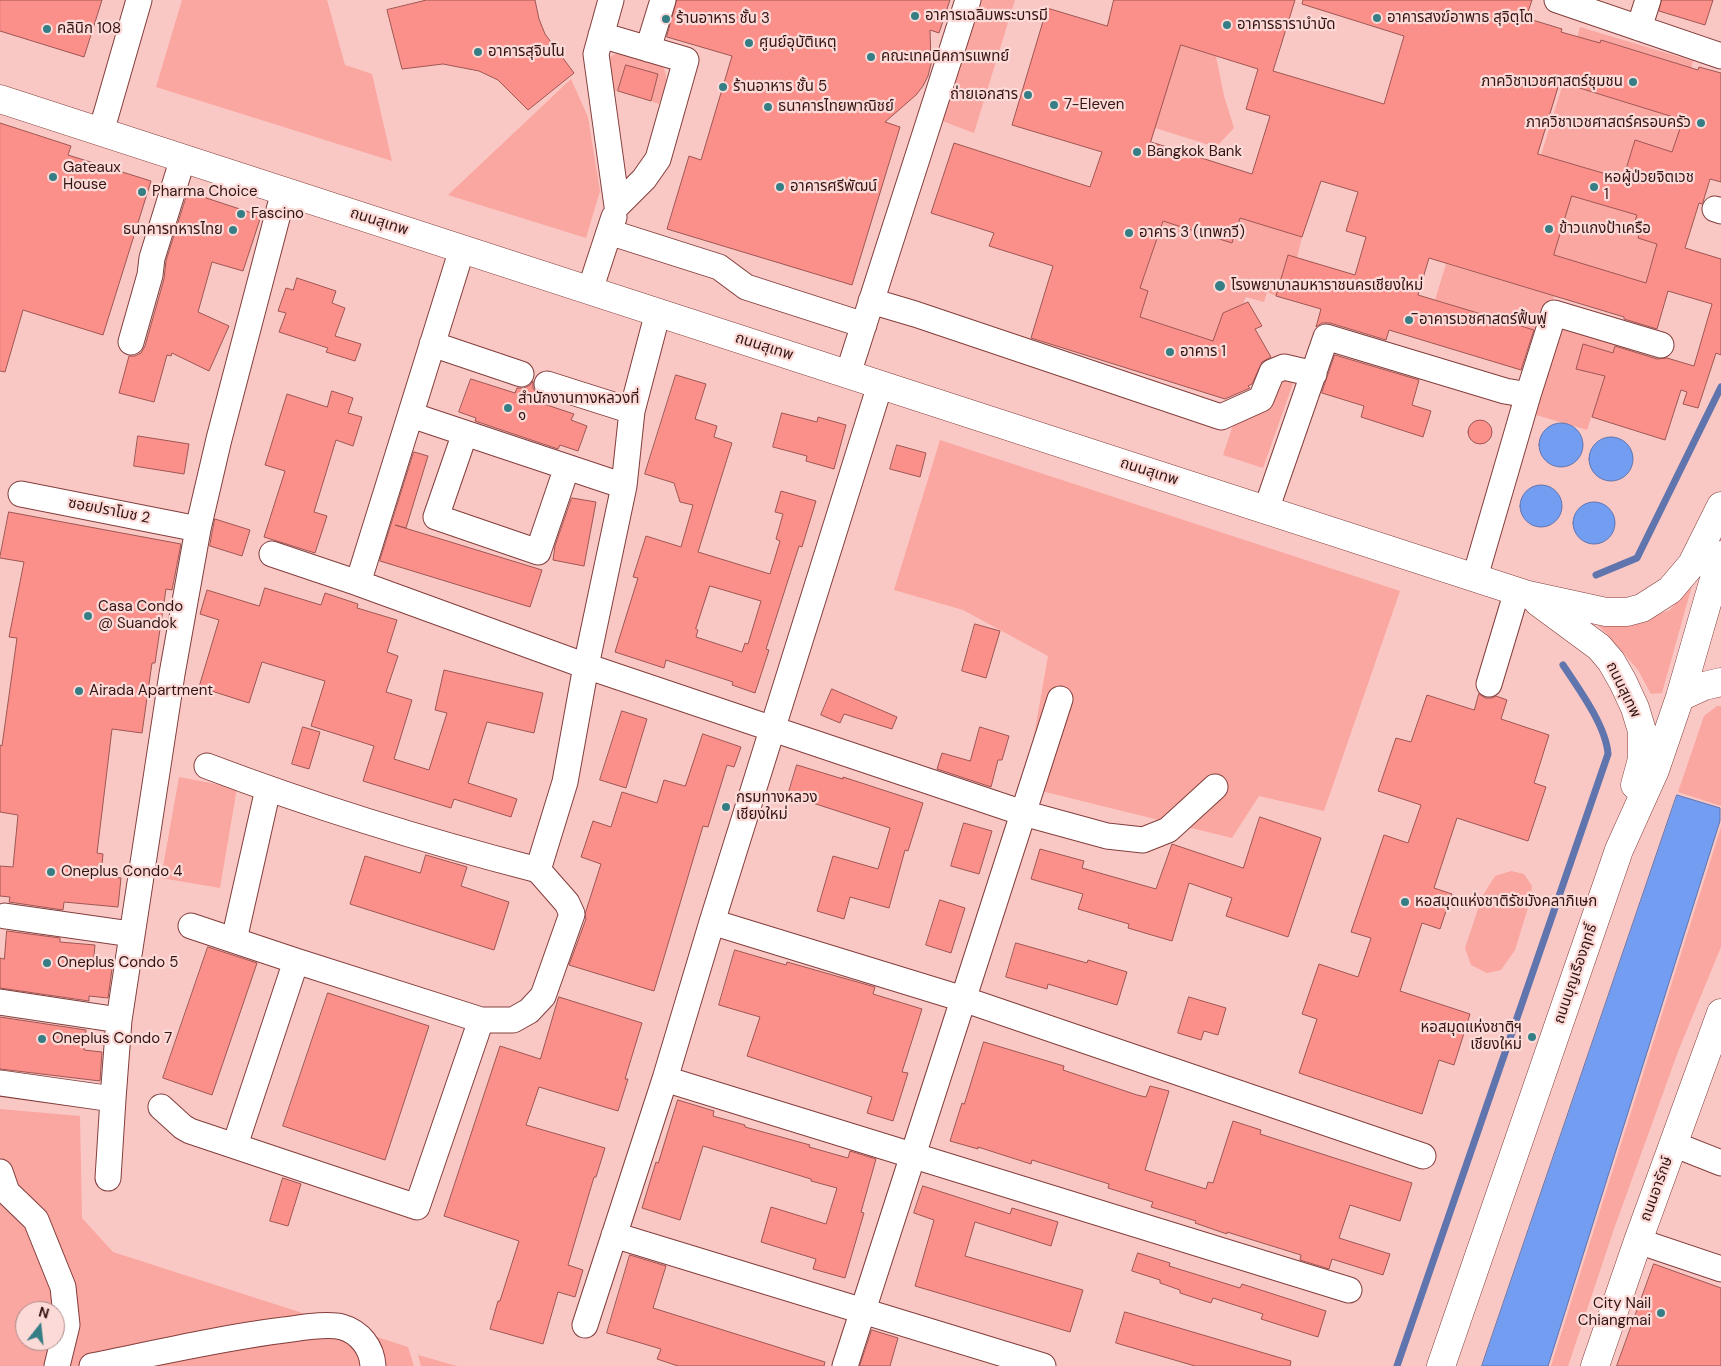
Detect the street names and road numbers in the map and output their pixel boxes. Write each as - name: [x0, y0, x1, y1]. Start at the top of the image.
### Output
- street label: ถนนสุเทพ: [348, 204, 410, 240]
- street label: ถนนสุเทพ: [733, 329, 795, 365]
- street label: ถนนสุเทพ: [1118, 454, 1180, 490]
- street label: ซอยปราโมช 2: [67, 494, 151, 528]
- street label: ถนนสุเทพ: [1602, 659, 1644, 721]
- street label: ถนนบุญเรืองฤทธิ์: [1550, 922, 1602, 1026]
- street label: ถนนอารักษ์: [1637, 1154, 1677, 1224]

